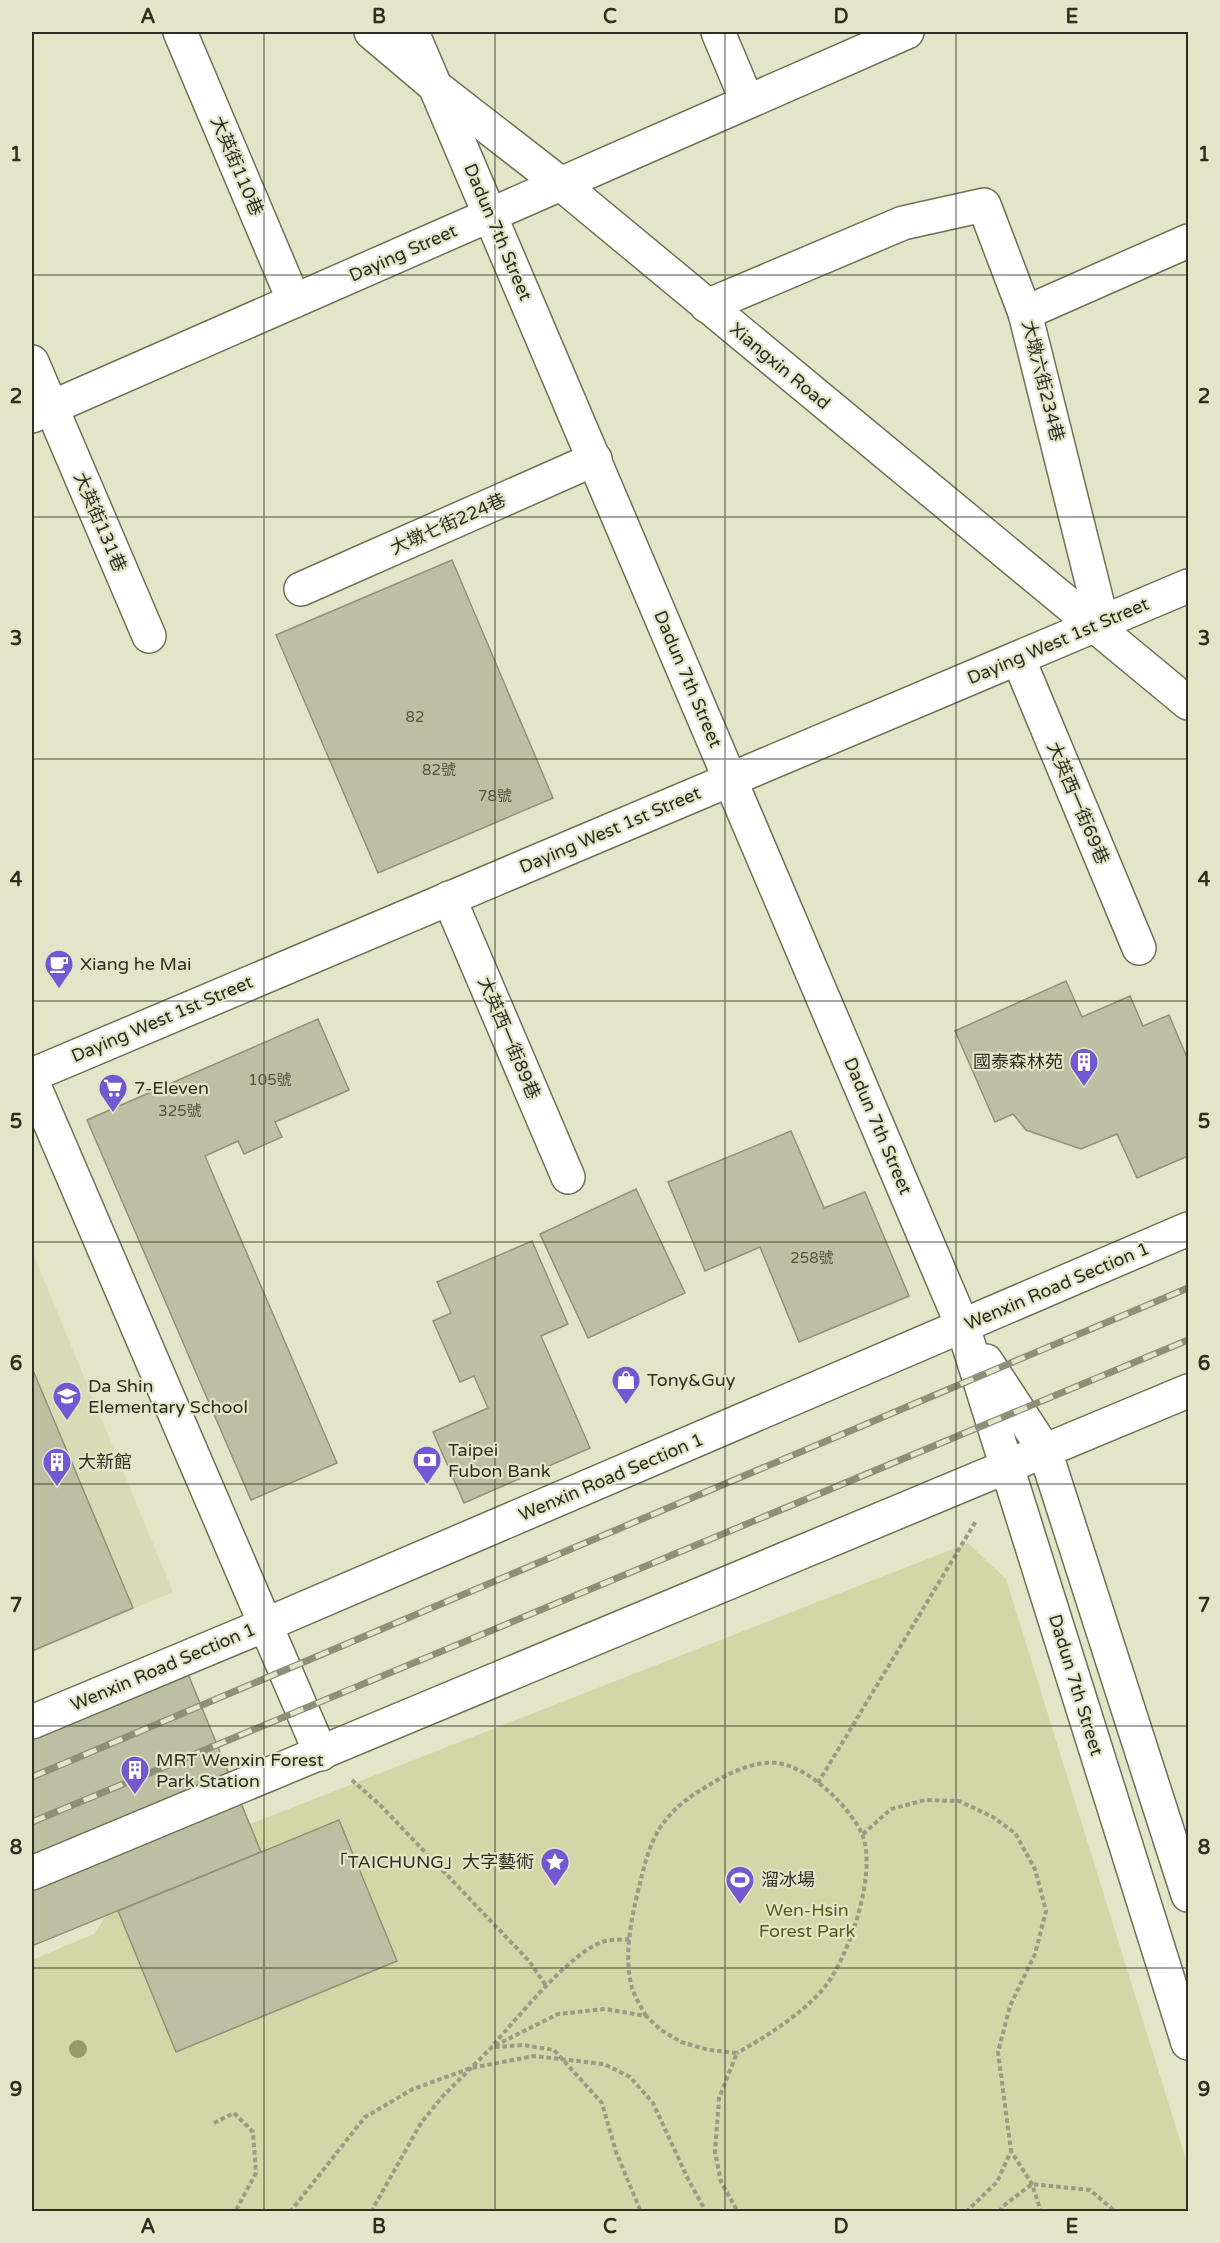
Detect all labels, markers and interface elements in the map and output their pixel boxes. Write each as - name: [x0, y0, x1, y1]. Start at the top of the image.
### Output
- text: A: [141, 5, 156, 29]
- text: B: [372, 5, 386, 29]
- text: C: [603, 5, 617, 29]
- text: D: [833, 5, 849, 29]
- text: E: [1066, 5, 1079, 29]
- street label: 大英街110巷: [206, 113, 268, 219]
- text: 1: [10, 143, 22, 167]
- text: 1: [1198, 143, 1210, 167]
- street label: Dadun 7th Street: [459, 160, 537, 304]
- street label: Daying Street: [346, 219, 461, 287]
- street label: Xiangxin Road: [725, 318, 835, 414]
- street label: 大墩六街234巷: [1017, 318, 1069, 444]
- text: 2: [10, 385, 22, 409]
- text: 2: [1198, 385, 1210, 409]
- street label: 大英街131巷: [69, 469, 131, 575]
- street label: 大墩七街224巷: [387, 489, 509, 559]
- street label: Daying West 1st Street: [964, 593, 1152, 689]
- street label: Dadun 7th Street: [649, 607, 727, 751]
- text: 3: [10, 627, 22, 651]
- text: 3: [1198, 627, 1210, 651]
- house number: 82: [406, 708, 424, 726]
- street label: 大英西一街69巷: [1042, 739, 1114, 867]
- house number: 82號: [422, 761, 456, 779]
- street label: Daying West 1st Street: [516, 782, 704, 878]
- house number: 78號: [478, 787, 512, 805]
- text: 4: [10, 868, 23, 892]
- text: 4: [1198, 868, 1211, 892]
- cafe icon: Xiang he Mai: [43, 948, 75, 990]
- place label: Xiang he Mai: [80, 953, 192, 975]
- street label: Daying West 1st Street: [68, 971, 256, 1067]
- street label: 大英西一街89巷: [473, 974, 545, 1102]
- building icon: 國泰森林苑: [1068, 1046, 1100, 1088]
- place label: 國泰森林苑: [973, 1051, 1063, 1073]
- street label: Dadun 7th Street: [839, 1054, 917, 1198]
- house number: 105號: [248, 1071, 292, 1089]
- supermarket icon: 7-Eleven: [97, 1072, 129, 1114]
- place label: 7-Eleven: [134, 1077, 209, 1099]
- house number: 325號: [158, 1102, 202, 1120]
- text: 5: [10, 1110, 22, 1134]
- text: 5: [1198, 1110, 1210, 1134]
- street label: Wenxin Road Section 1: [961, 1237, 1153, 1335]
- house number: 258號: [790, 1249, 834, 1267]
- text: 6: [10, 1352, 22, 1376]
- text: 6: [1198, 1352, 1210, 1376]
- shop icon: Tony&Guy: [610, 1364, 642, 1406]
- place label: Tony&Guy: [647, 1369, 736, 1391]
- place label: Da Shin Elementary School: [88, 1375, 248, 1418]
- school or university icon: Da Shin Elementary School: [51, 1380, 83, 1422]
- street label: Wenxin Road Section 1: [515, 1428, 707, 1526]
- place label: Taipei Fubon Bank: [448, 1439, 551, 1482]
- bank icon: Taipei Fubon Bank: [411, 1444, 443, 1486]
- building icon: 大新館: [41, 1446, 73, 1488]
- place label: 大新館: [78, 1451, 132, 1473]
- text: 7: [10, 1594, 22, 1618]
- text: 7: [1198, 1594, 1210, 1618]
- street label: Dadun 7th Street: [1044, 1612, 1108, 1758]
- street label: Wenxin Road Section 1: [67, 1618, 259, 1716]
- place label: MRT Wenxin Forest Park Station: [156, 1749, 324, 1792]
- building icon: MRT Wenxin Forest Park Station: [119, 1754, 151, 1796]
- text: 8: [10, 1836, 22, 1860]
- text: 8: [1198, 1836, 1210, 1860]
- place icon: 「TAICHUNG」大字藝術: [539, 1846, 571, 1888]
- place label: 「TAICHUNG」大字藝術: [330, 1851, 534, 1873]
- sports icon: 溜冰場: [724, 1864, 756, 1906]
- place label: 溜冰場: [761, 1869, 815, 1891]
- park label: Wen-Hsin Forest Park: [759, 1899, 855, 1942]
- text: 9: [10, 2078, 22, 2102]
- text: 9: [1198, 2078, 1210, 2102]
- text: A: [141, 2215, 156, 2239]
- text: B: [372, 2215, 386, 2239]
- text: C: [603, 2215, 617, 2239]
- text: D: [833, 2215, 849, 2239]
- text: E: [1066, 2215, 1079, 2239]

